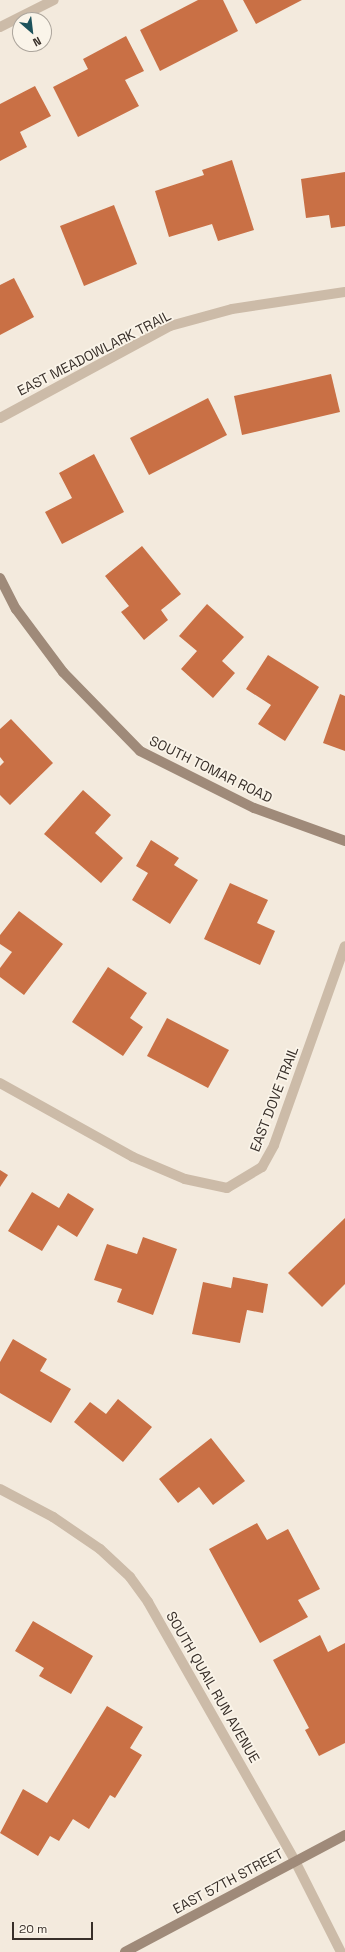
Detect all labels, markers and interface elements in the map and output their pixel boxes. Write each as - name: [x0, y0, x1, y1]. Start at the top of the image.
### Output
- north arrow: [12, 12, 52, 52]
- text: N: [31, 34, 44, 50]
- street label: EAST MEADOWLARK TRAIL: [14, 307, 174, 399]
- street label: SOUTH TOMAR ROAD: [147, 732, 275, 806]
- street label: EAST DOVE TRAIL: [246, 1044, 302, 1154]
- street label: SOUTH QUAIL RUN AVENUE: [163, 1608, 263, 1766]
- street label: EAST 57TH STREET: [170, 1845, 286, 1917]
- scale bar: [14, 1914, 95, 1940]
- text: 20 m: [19, 1921, 47, 1937]

